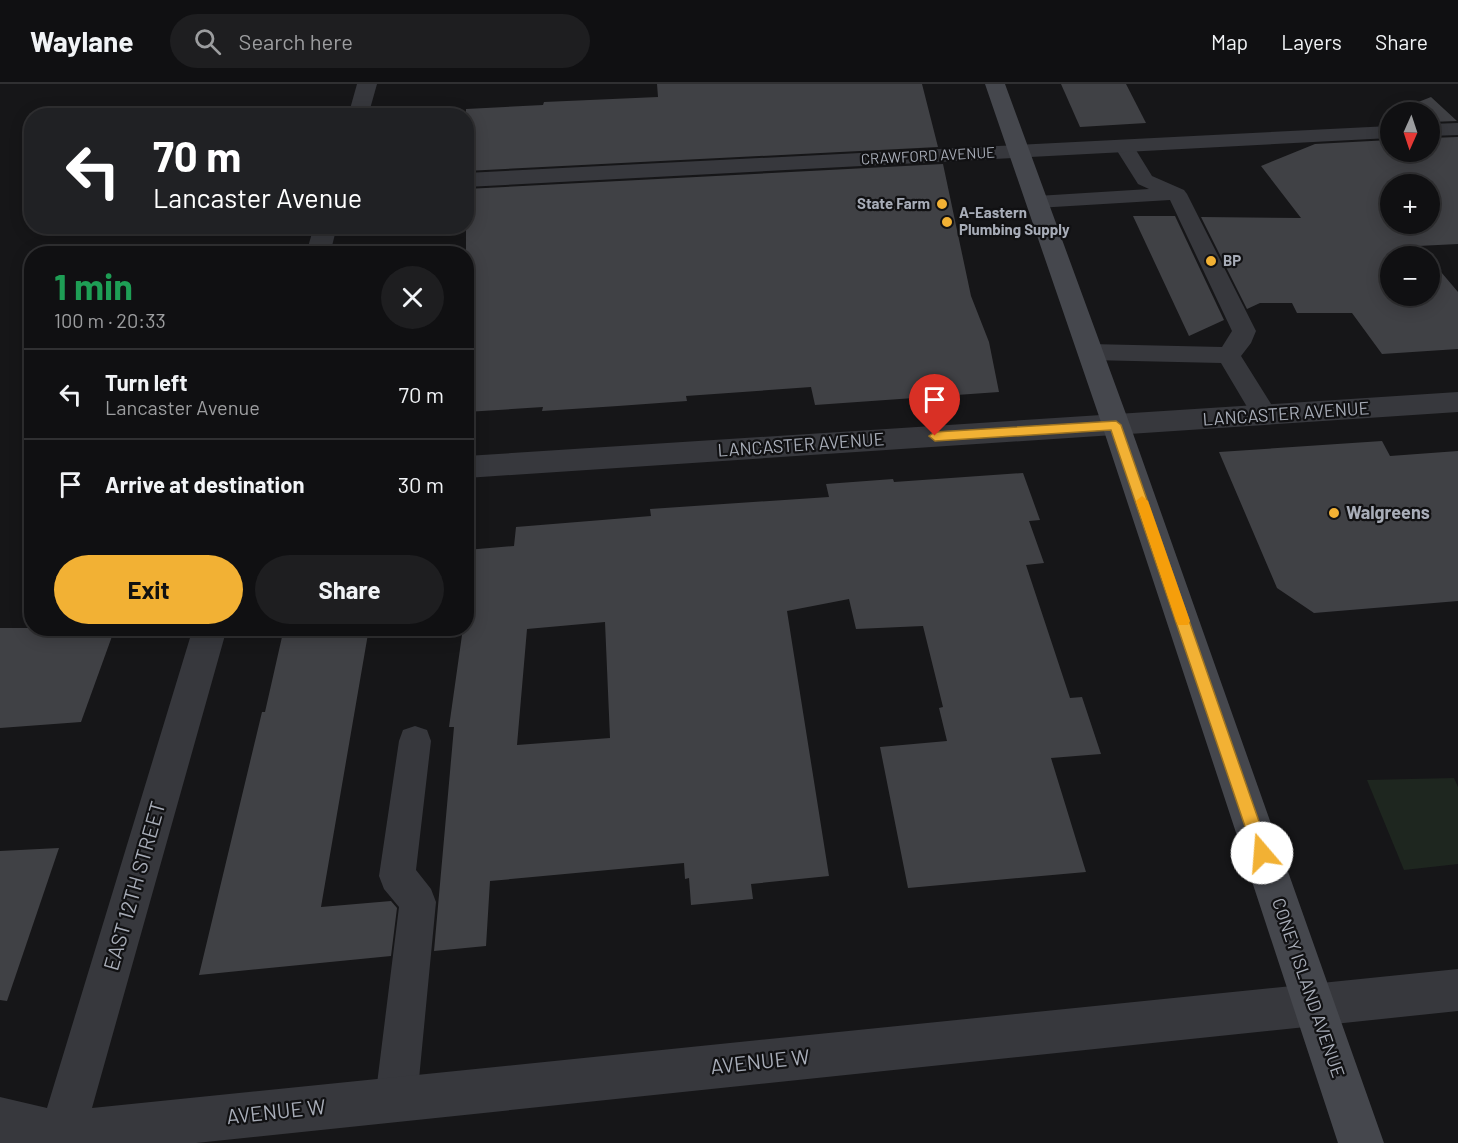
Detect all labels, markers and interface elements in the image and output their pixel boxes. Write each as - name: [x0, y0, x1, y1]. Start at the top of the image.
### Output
- search box: [170, 14, 590, 68]
- text: Waylane: [30, 24, 134, 58]
- icon: search: [191, 25, 224, 58]
- text: Search here: [239, 28, 353, 54]
- text: Map: [1211, 29, 1248, 54]
- text: Layers: [1281, 29, 1342, 54]
- text: Share: [1375, 29, 1428, 54]
- north arrow: [1380, 102, 1440, 162]
- map controls: [1380, 102, 1440, 306]
- text: 70 m: [153, 130, 241, 180]
- icon: left: [54, 132, 132, 210]
- street label: CRAWFORD AVENUE: [860, 142, 996, 168]
- button: +: [1380, 174, 1440, 234]
- text: Lancaster Avenue: [153, 181, 362, 213]
- place label: State Farm: [857, 194, 930, 212]
- marker: State Farm: [935, 197, 949, 211]
- place label: A-Eastern Plumbing Supply: [959, 203, 1070, 238]
- marker: A-Eastern Plumbing Supply: [940, 215, 954, 229]
- button: −: [1380, 246, 1440, 306]
- place label: BP: [1223, 251, 1241, 269]
- marker: BP: [1204, 254, 1218, 268]
- text: 1 min: [54, 264, 133, 307]
- button: close: [381, 266, 444, 329]
- text: 100 m · 20:33: [54, 308, 166, 332]
- text: Turn left: [105, 369, 188, 395]
- pin: [909, 374, 960, 436]
- icon: left: [54, 378, 87, 411]
- text: 70 m: [399, 381, 444, 407]
- icon: arrive: [918, 383, 951, 416]
- text: Lancaster Avenue: [105, 395, 260, 419]
- street label: LANCASTER AVENUE: [1202, 396, 1370, 430]
- street label: LANCASTER AVENUE: [717, 427, 885, 461]
- icon: arrive: [54, 468, 87, 501]
- text: Arrive at destination: [105, 471, 304, 497]
- text: 30 m: [398, 471, 444, 497]
- place label: Walgreens: [1346, 501, 1430, 523]
- marker: Walgreens: [1327, 506, 1341, 520]
- button: Exit: [54, 555, 243, 624]
- button: Share: [255, 555, 444, 624]
- street label: EAST 12TH STREET: [97, 798, 170, 973]
- position arrow: [1230, 821, 1294, 885]
- street label: CONEY ISLAND AVENUE: [1268, 895, 1350, 1080]
- street label: AVENUE W: [709, 1043, 811, 1078]
- street label: AVENUE W: [225, 1093, 327, 1128]

